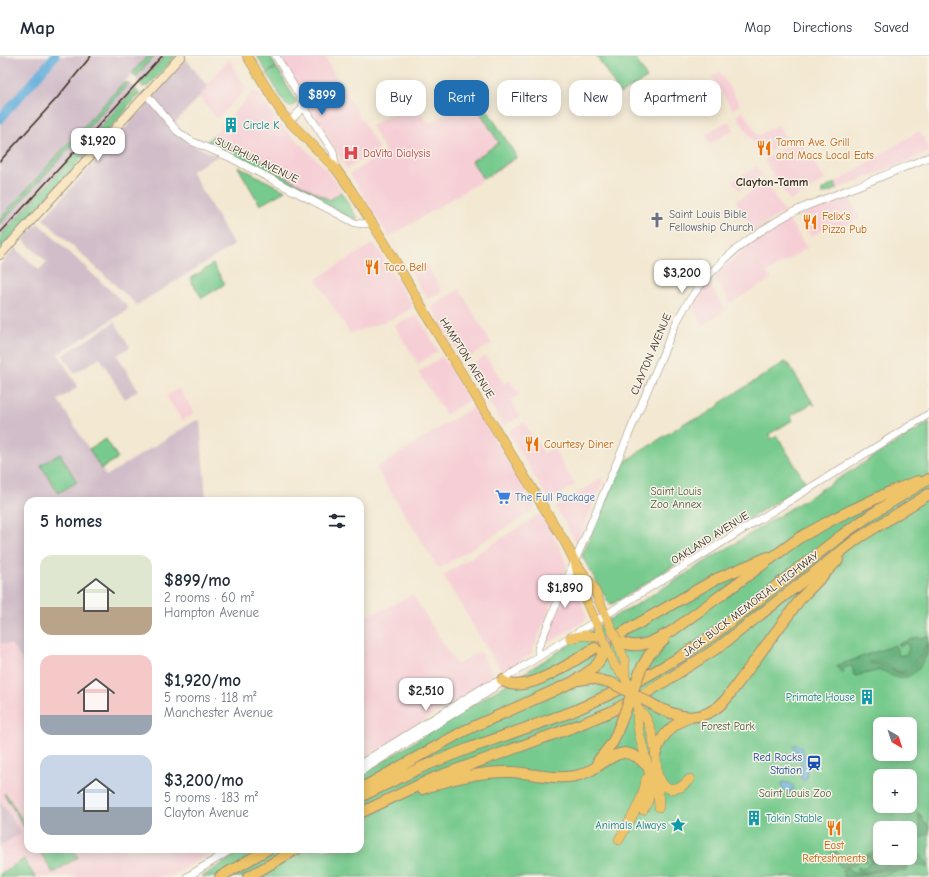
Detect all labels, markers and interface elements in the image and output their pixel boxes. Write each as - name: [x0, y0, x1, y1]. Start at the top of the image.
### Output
- text: Map: [20, 17, 55, 39]
- text: Map: [744, 19, 771, 36]
- text: Directions: [793, 19, 852, 36]
- text: Saved: [874, 19, 909, 36]
- chip: Buy: [376, 80, 426, 116]
- chip: Rent: [434, 80, 489, 116]
- chip: Filters: [497, 80, 561, 116]
- chip: New: [569, 80, 622, 116]
- chip: Apartment: [630, 80, 721, 116]
- pin: $899: [298, 82, 346, 116]
- text: $899: [308, 87, 336, 102]
- building icon: Circle K: [222, 116, 240, 134]
- place label: Circle K: [243, 119, 279, 132]
- pin: $1,920: [65, 128, 131, 162]
- text: $1,920: [80, 133, 116, 148]
- street label: SULPHUR AVENUE: [213, 134, 301, 186]
- place label: Tamm Ave. Grill and Macs Local Eats: [776, 136, 874, 162]
- restaurant icon: Tamm Ave. Grill and Macs Local Eats: [755, 139, 773, 157]
- hospital icon: DaVita Dialysis: [342, 144, 360, 162]
- place label: DaVita Dialysis: [363, 147, 431, 160]
- district label: Clayton-Tamm: [736, 175, 808, 189]
- place label: Saint Louis Bible Fellowship Church: [669, 208, 753, 234]
- place label: Felix's Pizza Pub: [822, 210, 867, 236]
- church icon: Saint Louis Bible Fellowship Church: [648, 211, 666, 229]
- restaurant icon: Felix's Pizza Pub: [801, 213, 819, 231]
- restaurant icon: Taco Bell: [363, 258, 381, 276]
- pin: $3,200: [649, 260, 715, 294]
- place label: Taco Bell: [384, 261, 426, 274]
- text: $3,200: [663, 265, 701, 280]
- street label: CLAYTON AVENUE: [628, 311, 674, 397]
- street label: HAMPTON AVENUE: [437, 315, 497, 401]
- restaurant icon: Courtesy Diner: [523, 435, 541, 453]
- place label: Courtesy Diner: [544, 438, 614, 451]
- park label: Saint Louis Zoo Annex: [651, 485, 702, 511]
- supermarket icon: The Full Package: [494, 488, 512, 506]
- place label: The Full Package: [515, 491, 596, 504]
- street label: OAKLAND AVENUE: [669, 509, 752, 567]
- icon: filters: [326, 510, 348, 532]
- text: 5 homes: [40, 512, 102, 531]
- street label: JACK BUCK MEMORIAL HIGHWAY: [681, 548, 822, 659]
- icon: home: [72, 571, 120, 619]
- text: $899/mo: [164, 571, 231, 590]
- pin: $1,890: [532, 575, 598, 609]
- text: $1,890: [547, 580, 583, 595]
- text: 2 rooms · 60 m²: [164, 590, 254, 605]
- text: Hampton Avenue: [164, 605, 259, 620]
- icon: home: [72, 671, 120, 719]
- text: $1,920/mo: [164, 671, 241, 690]
- pin: $2,510: [393, 678, 459, 712]
- text: $2,510: [408, 683, 444, 698]
- building icon: Primate House: [858, 688, 876, 706]
- text: 5 rooms · 118 m²: [164, 690, 257, 705]
- place label: Primate House: [786, 691, 855, 704]
- text: Manchester Avenue: [164, 705, 273, 720]
- north arrow: [873, 717, 917, 761]
- map controls: [873, 717, 917, 865]
- park label: Forest Park: [701, 720, 756, 733]
- place label: Red Rocks Station: [753, 751, 802, 777]
- station icon: Red Rocks Station: [805, 754, 823, 772]
- button: +: [873, 769, 917, 813]
- icon: home: [72, 771, 120, 819]
- text: $3,200/mo: [164, 771, 244, 790]
- park label: Saint Louis Zoo: [759, 787, 832, 800]
- text: 5 rooms · 183 m²: [164, 790, 258, 805]
- text: Clayton Avenue: [164, 805, 249, 820]
- building icon: Takin Stable: [745, 809, 763, 827]
- place label: Takin Stable: [766, 812, 823, 825]
- place icon: Animals Always: [669, 816, 687, 834]
- place label: Animals Always: [595, 819, 666, 832]
- restaurant icon: East Refreshments: [825, 819, 843, 837]
- button: −: [873, 821, 917, 865]
- place label: East Refreshments: [802, 839, 866, 865]

